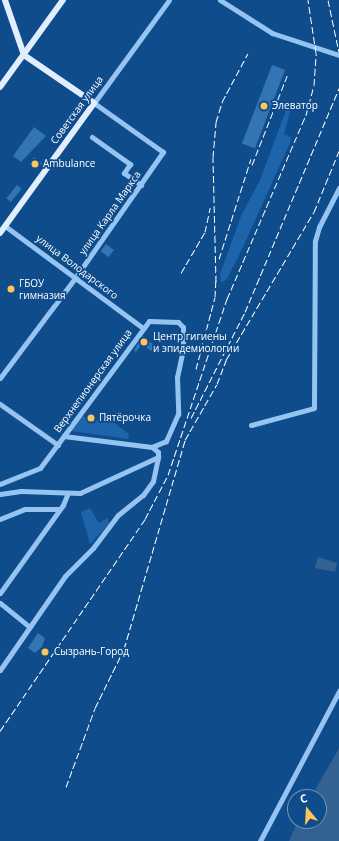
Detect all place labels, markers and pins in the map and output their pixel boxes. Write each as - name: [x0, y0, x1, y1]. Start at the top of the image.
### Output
- place label: Элеватор: [272, 100, 318, 112]
- marker: Элеватор: [259, 101, 269, 111]
- place label: Ambulance: [43, 158, 95, 170]
- marker: Ambulance: [30, 159, 40, 169]
- place label: ГБОУ гимназия: [19, 277, 66, 300]
- marker: ГБОУ гимназия: [6, 284, 16, 294]
- place label: Центр гигиены и эпидемиологии: [153, 330, 239, 354]
- marker: Центр гигиены и эпидемиологии: [138, 336, 150, 348]
- place label: Пятёрочка: [99, 412, 151, 424]
- marker: Пятёрочка: [86, 413, 96, 423]
- marker: Сызрань-Город: [39, 646, 51, 658]
- place label: Сызрань-Город: [54, 646, 129, 658]

